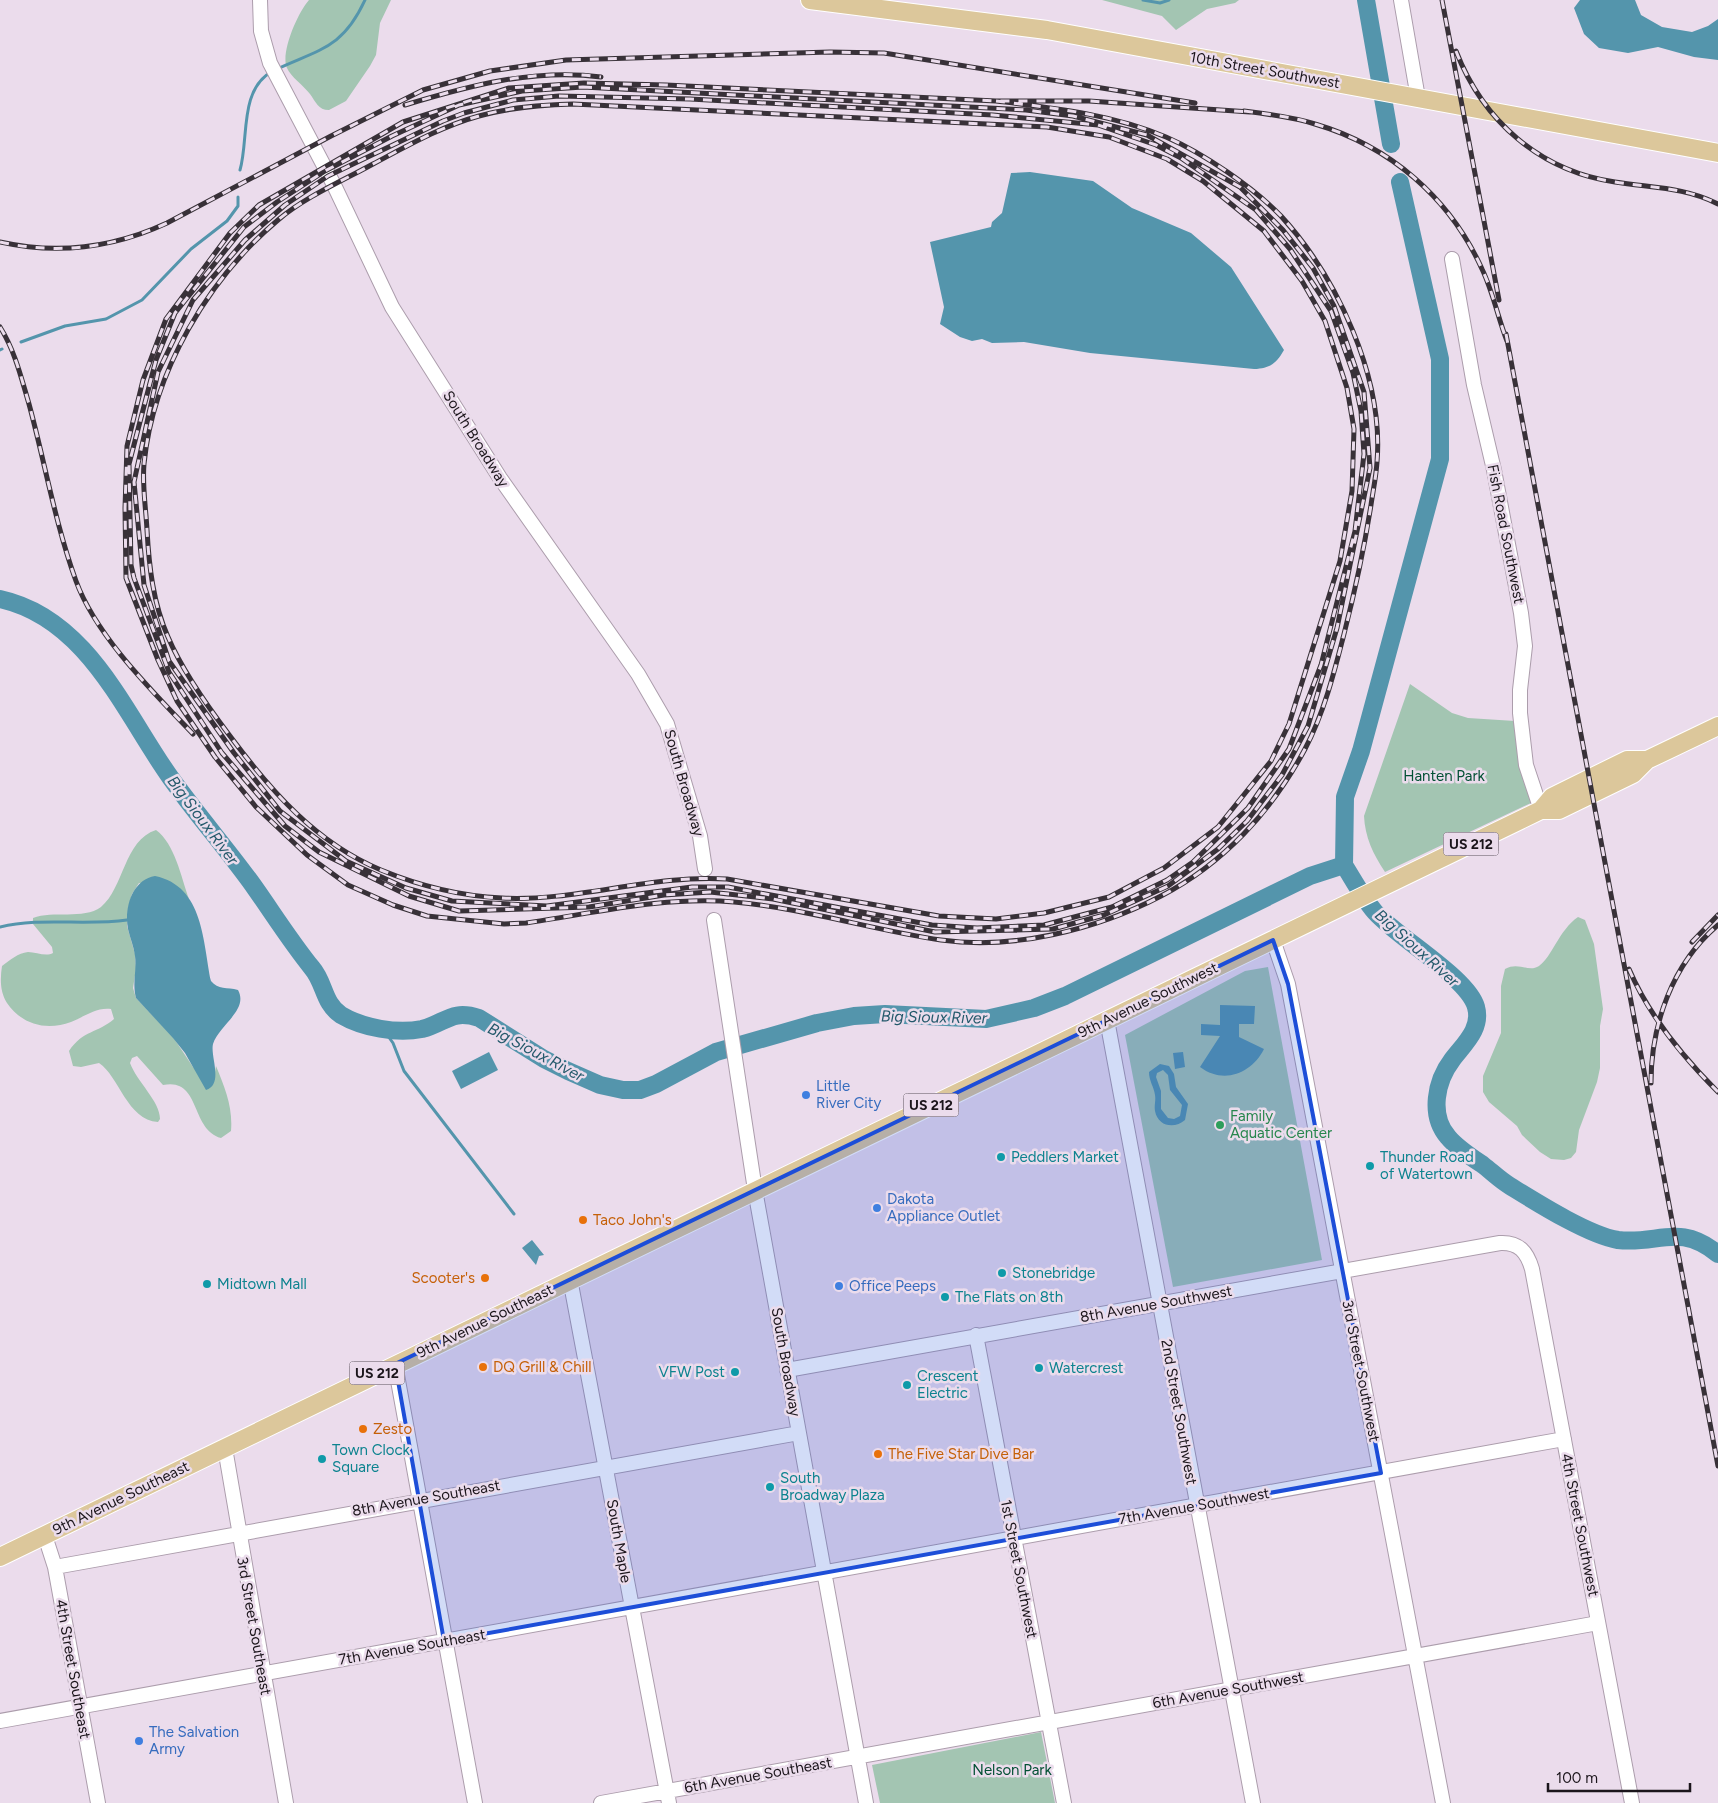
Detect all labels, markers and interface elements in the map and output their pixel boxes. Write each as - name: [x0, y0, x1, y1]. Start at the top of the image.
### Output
- street label: 10th Street Southwest: [1189, 48, 1342, 92]
- street label: South Broadway: [439, 387, 513, 491]
- street label: Fish Road Southwest: [1484, 463, 1528, 606]
- street label: South Broadway: [660, 727, 708, 839]
- park label: Hanten Park: [1403, 767, 1486, 785]
- water label: Big Sioux River: [163, 772, 243, 869]
- road number: US 212: [1444, 832, 1498, 856]
- water label: Big Sioux River: [1371, 905, 1463, 991]
- street label: 9th Avenue Southwest: [1075, 958, 1221, 1042]
- water label: Big Sioux River: [881, 1007, 988, 1027]
- water label: Big Sioux River: [485, 1019, 588, 1086]
- place label: Little River City: [816, 1077, 881, 1112]
- marker: Little River City: [800, 1089, 812, 1101]
- road number: US 212: [904, 1094, 958, 1116]
- place label: Family Aquatic Center: [1230, 1107, 1332, 1142]
- marker: Family Aquatic Center: [1214, 1119, 1226, 1131]
- place label: Peddlers Market: [1011, 1148, 1119, 1166]
- place label: Thunder Road of Watertown: [1380, 1148, 1474, 1183]
- marker: Peddlers Market: [995, 1151, 1007, 1163]
- marker: Thunder Road of Watertown: [1364, 1160, 1376, 1172]
- place label: Dakota Appliance Outlet: [887, 1190, 1001, 1225]
- marker: Dakota Appliance Outlet: [871, 1202, 883, 1214]
- place label: Taco John's: [593, 1211, 672, 1229]
- marker: Taco John's: [577, 1214, 589, 1226]
- place label: Stonebridge: [1012, 1264, 1095, 1282]
- marker: Stonebridge: [996, 1267, 1008, 1279]
- place label: Scooter's: [411, 1269, 475, 1287]
- marker: Scooter's: [479, 1272, 491, 1284]
- place label: Midtown Mall: [217, 1275, 307, 1293]
- place label: Office Peeps: [849, 1277, 936, 1295]
- marker: Midtown Mall: [201, 1278, 213, 1290]
- street label: 9th Avenue Southeast: [414, 1280, 556, 1362]
- marker: Office Peeps: [833, 1280, 845, 1292]
- street label: 8th Avenue Southwest: [1079, 1282, 1234, 1326]
- place label: The Flats on 8th: [955, 1288, 1063, 1306]
- marker: The Flats on 8th: [939, 1291, 951, 1303]
- street label: 3rd Street Southwest: [1338, 1299, 1384, 1444]
- street label: South Broadway: [768, 1306, 804, 1418]
- street label: 2nd Street Southwest: [1157, 1338, 1201, 1487]
- place label: DQ Grill & Chill: [493, 1358, 592, 1376]
- place label: Watercrest: [1049, 1359, 1124, 1377]
- marker: DQ Grill & Chill: [477, 1361, 489, 1373]
- road number: US 212: [350, 1362, 404, 1385]
- marker: Watercrest: [1033, 1362, 1045, 1374]
- place label: VFW Post: [658, 1363, 725, 1381]
- marker: VFW Post: [729, 1366, 741, 1378]
- place label: Crescent Electric: [917, 1367, 979, 1402]
- marker: Crescent Electric: [901, 1379, 913, 1391]
- place label: Zesto: [373, 1420, 412, 1438]
- marker: Zesto: [357, 1423, 369, 1435]
- place label: Town Clock Square: [332, 1441, 411, 1476]
- place label: The Five Star Dive Bar: [888, 1445, 1034, 1463]
- marker: The Five Star Dive Bar: [872, 1448, 884, 1460]
- street label: 4th Street Southwest: [1557, 1452, 1603, 1598]
- marker: Town Clock Square: [316, 1453, 328, 1465]
- street label: 9th Avenue Southeast: [50, 1457, 192, 1539]
- place label: South Broadway Plaza: [780, 1469, 885, 1504]
- street label: 8th Avenue Southeast: [350, 1476, 502, 1520]
- marker: South Broadway Plaza: [764, 1481, 776, 1493]
- street label: 7th Avenue Southwest: [1117, 1484, 1271, 1528]
- street label: South Maple: [603, 1498, 635, 1584]
- street label: 1st Street Southwest: [997, 1498, 1041, 1640]
- street label: 3rd Street Southeast: [233, 1555, 275, 1697]
- street label: 4th Street Southeast: [52, 1598, 94, 1741]
- street label: 7th Avenue Southeast: [337, 1625, 487, 1669]
- street label: 6th Avenue Southwest: [1151, 1668, 1305, 1712]
- place label: The Salvation Army: [149, 1723, 239, 1758]
- marker: The Salvation Army: [133, 1735, 145, 1747]
- street label: 6th Avenue Southeast: [683, 1753, 833, 1797]
- scale bar: [1548, 1760, 1690, 1792]
- park label: Nelson Park: [972, 1761, 1052, 1779]
- text: 100 m: [1556, 1769, 1598, 1787]

